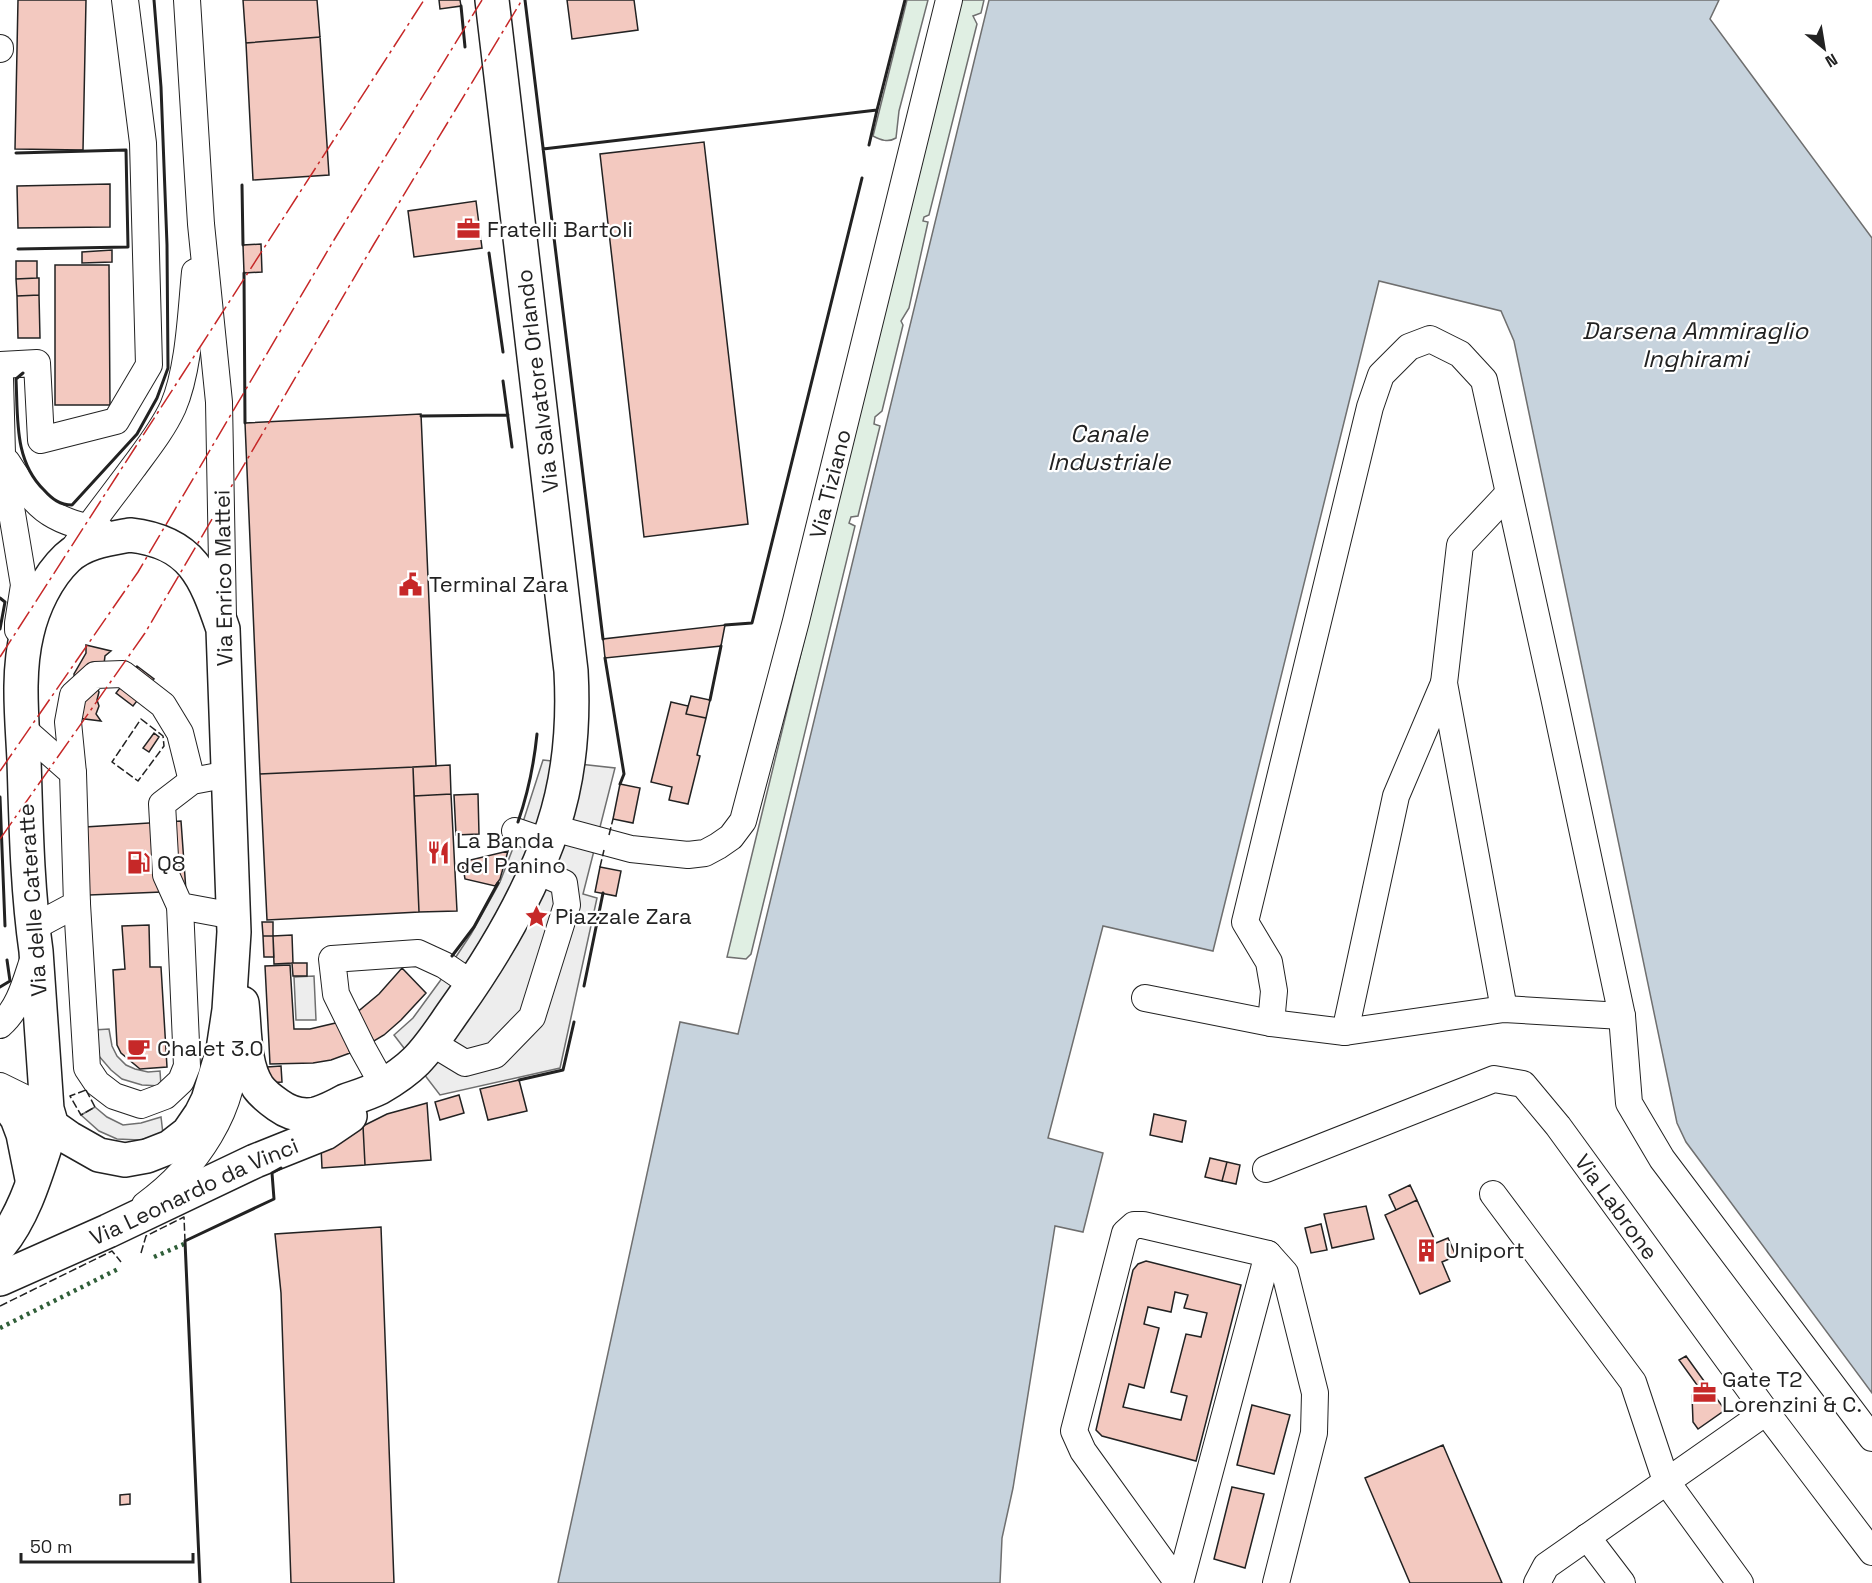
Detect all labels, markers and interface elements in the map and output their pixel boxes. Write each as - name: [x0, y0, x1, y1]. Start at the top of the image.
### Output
- north arrow: [1794, 18, 1854, 78]
- text: N: [1821, 49, 1841, 72]
- place label: Fratelli Bartoli: [487, 215, 633, 243]
- office icon: Fratelli Bartoli: [456, 216, 482, 242]
- street label: Via Salvatore Orlando: [509, 268, 565, 494]
- water label: Darsena Ammiraglio Inghirami: [1582, 315, 1809, 374]
- water label: Canale Industriale: [1048, 418, 1171, 477]
- street label: Via Tiziano: [803, 426, 857, 541]
- street label: Via Enrico Mattei: [207, 489, 239, 667]
- place label: Terminal Zara: [429, 570, 569, 598]
- public building icon: Terminal Zara: [398, 571, 424, 597]
- street label: Via delle Cateratte: [11, 802, 53, 998]
- place label: La Banda del Panino: [456, 826, 566, 879]
- restaurant icon: La Banda del Panino: [425, 840, 451, 866]
- place label: Q8: [157, 849, 185, 877]
- fuel station icon: Q8: [126, 850, 152, 876]
- place label: Piazzale Zara: [555, 902, 692, 930]
- place icon: Piazzale Zara: [524, 903, 550, 929]
- place label: Chalet 3.0: [157, 1034, 264, 1062]
- cafe icon: Chalet 3.0: [126, 1035, 152, 1061]
- street label: Via Leonardo da Vinci: [85, 1131, 302, 1251]
- street label: Via Labrone: [1569, 1148, 1665, 1265]
- place label: Uniport: [1445, 1236, 1525, 1264]
- building icon: Uniport: [1414, 1237, 1440, 1263]
- place label: Gate T2 Lorenzini & C.: [1722, 1365, 1862, 1418]
- office icon: Gate T2 Lorenzini & C.: [1691, 1379, 1717, 1405]
- scale bar: [21, 1526, 194, 1564]
- text: 50 m: [30, 1535, 72, 1558]

